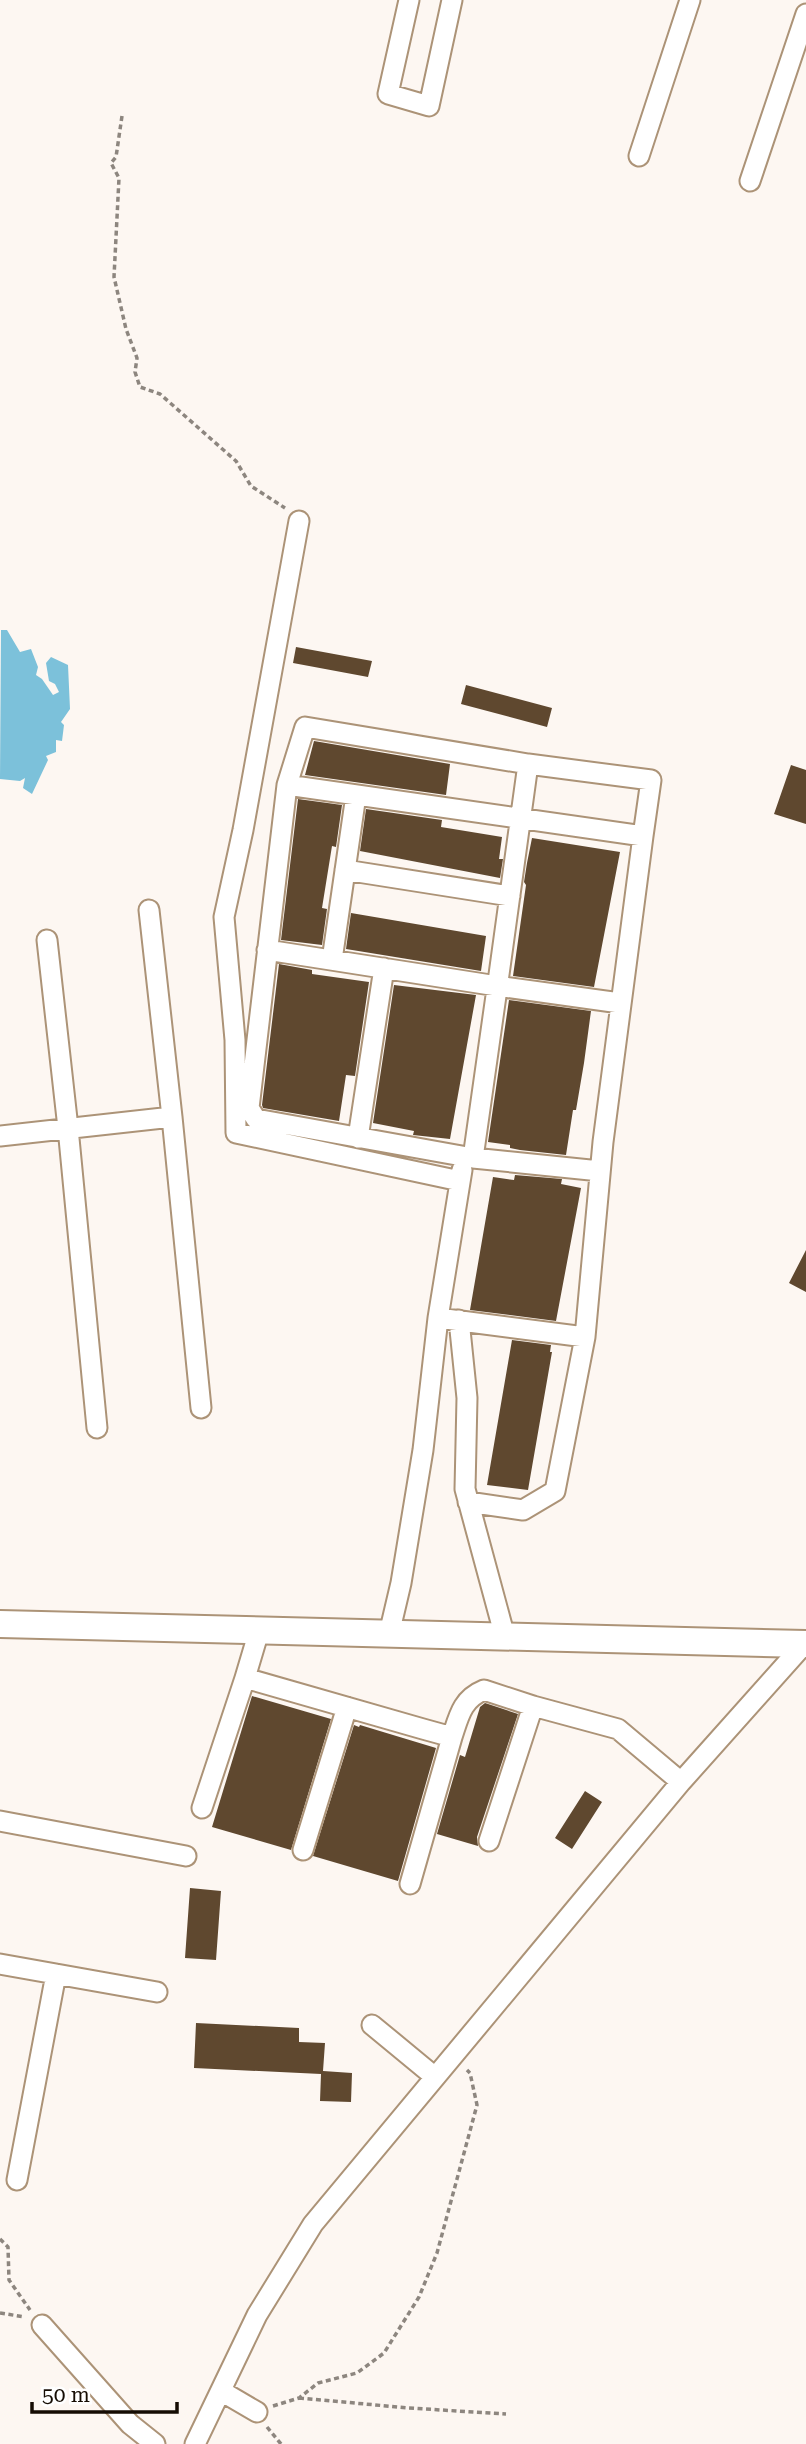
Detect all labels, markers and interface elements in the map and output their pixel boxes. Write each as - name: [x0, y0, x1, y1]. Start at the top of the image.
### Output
- scale bar: [32, 2370, 177, 2414]
- text: 50 m: [42, 2383, 90, 2407]

